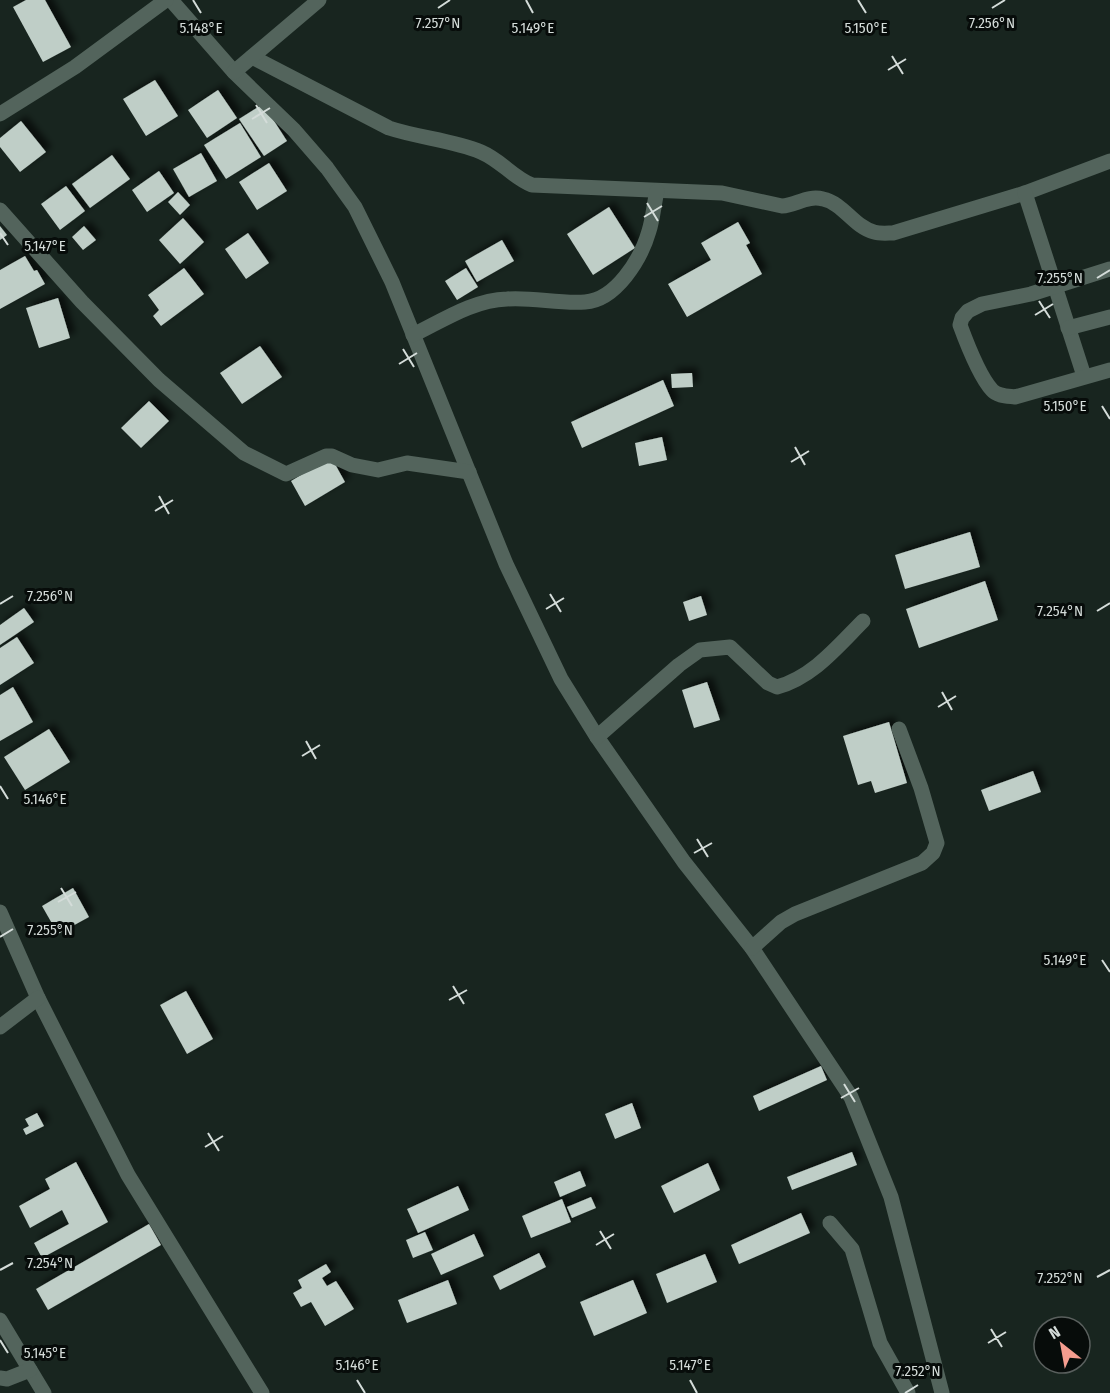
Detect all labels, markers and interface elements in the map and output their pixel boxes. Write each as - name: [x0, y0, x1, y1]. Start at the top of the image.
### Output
- text: 7.257°N: [416, 14, 460, 32]
- text: 7.256°N: [969, 14, 1015, 32]
- text: 5.148°E: [179, 19, 223, 37]
- text: 5.149°E: [512, 19, 554, 37]
- text: 5.150°E: [844, 19, 888, 37]
- text: 5.147°E: [24, 237, 66, 255]
- text: 7.255°N: [1037, 269, 1083, 287]
- text: 5.150°E: [1043, 397, 1087, 415]
- text: 7.256°N: [27, 587, 73, 605]
- text: 7.254°N: [1037, 602, 1083, 620]
- text: 5.146°E: [23, 790, 67, 808]
- text: 7.255°N: [27, 921, 73, 939]
- text: 5.149°E: [1044, 951, 1086, 969]
- text: 7.254°N: [27, 1254, 73, 1272]
- text: 7.252°N: [1037, 1269, 1083, 1287]
- north arrow: [1032, 1315, 1092, 1375]
- text: N: [1046, 1322, 1064, 1343]
- text: 5.145°E: [24, 1344, 66, 1362]
- text: 5.146°E: [335, 1356, 379, 1374]
- text: 5.147°E: [669, 1356, 711, 1374]
- text: 7.252°N: [895, 1362, 941, 1380]

